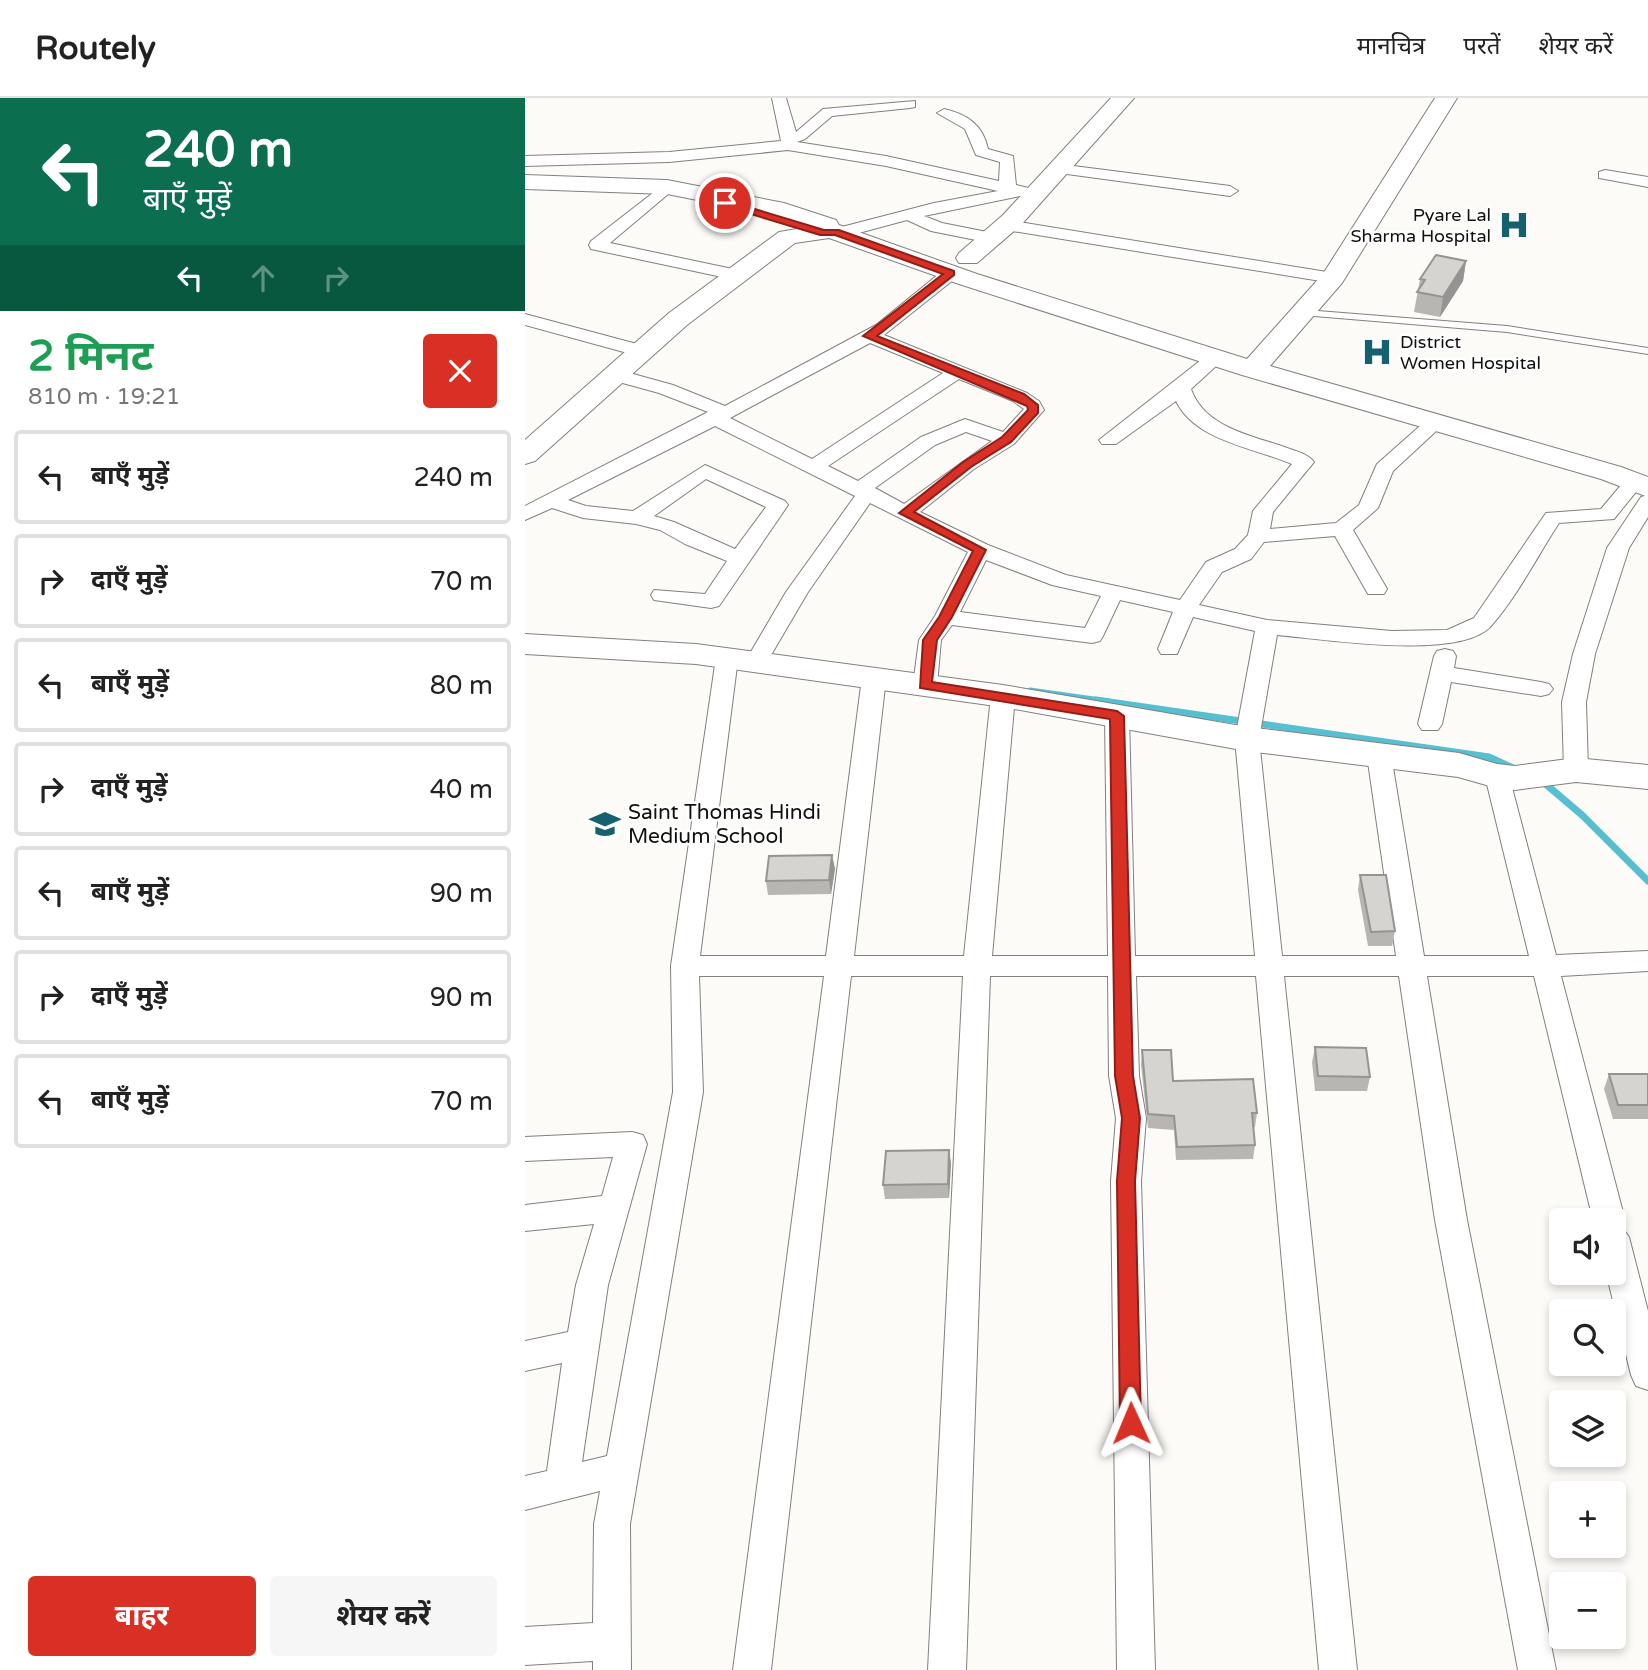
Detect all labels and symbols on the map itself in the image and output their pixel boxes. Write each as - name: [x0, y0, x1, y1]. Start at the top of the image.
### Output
- pin: [695, 173, 755, 233]
- place label: Pyare Lal Sharma Hospital: [1351, 204, 1491, 247]
- hospital icon: Pyare Lal Sharma Hospital: [1497, 208, 1531, 242]
- place label: District Women Hospital: [1400, 331, 1541, 374]
- hospital icon: District Women Hospital: [1360, 335, 1394, 369]
- place label: Saint Thomas Hindi Medium School: [628, 800, 821, 849]
- school or university icon: Saint Thomas Hindi Medium School: [588, 807, 622, 841]
- position arrow: [1094, 1386, 1168, 1460]

